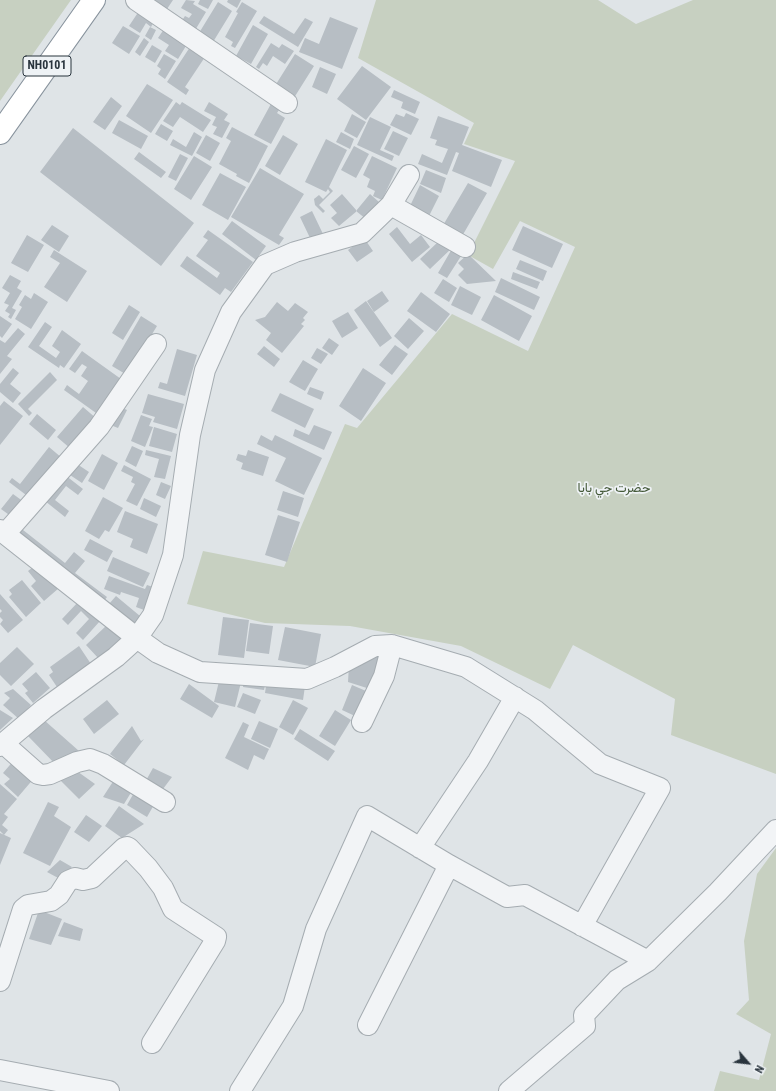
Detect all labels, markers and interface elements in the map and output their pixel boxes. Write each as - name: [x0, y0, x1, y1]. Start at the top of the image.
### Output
- road number: NH0101: [23, 56, 71, 76]
- park label: حضرت جي بابا: [578, 481, 650, 497]
- north arrow: [728, 1043, 768, 1083]
- text: N: [752, 1063, 766, 1075]

